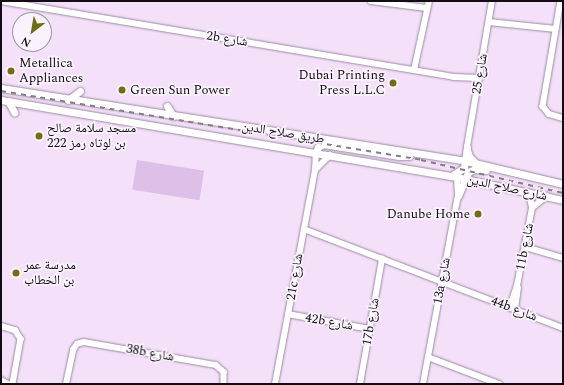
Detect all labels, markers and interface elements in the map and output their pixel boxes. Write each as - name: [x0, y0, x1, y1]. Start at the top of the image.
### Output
- north arrow: [12, 12, 52, 52]
- street label: 2b شارع: [205, 28, 249, 50]
- text: N: [18, 32, 34, 51]
- street label: شارع 25: [469, 52, 491, 96]
- place label: Metallica Appliances: [19, 56, 83, 87]
- marker: Metallica Appliances: [6, 66, 16, 76]
- place label: Dubai Printing Press L.L.C: [298, 68, 385, 99]
- marker: Dubai Printing Press L.L.C: [388, 78, 398, 88]
- place label: Green Sun Power: [130, 82, 230, 98]
- marker: Green Sun Power: [117, 85, 127, 95]
- street label: طريق صلاح الدين: [240, 119, 326, 147]
- place label: مسجد سلامة صالح بن لوتاه رمز 222: [47, 121, 136, 152]
- marker: مسجد سلامة صالح بن لوتاه رمز 222: [34, 131, 44, 141]
- street label: شارع صلاح الدين: [465, 172, 549, 204]
- place label: Danube Home: [387, 206, 470, 222]
- marker: Danube Home: [473, 209, 483, 219]
- street label: 11b شارع: [513, 222, 537, 272]
- street label: 21c شارع: [283, 252, 307, 302]
- street label: 13a شارع: [430, 256, 454, 306]
- place label: مدرسة عمر بن الخطاب: [24, 258, 76, 289]
- marker: مدرسة عمر بن الخطاب: [11, 268, 21, 278]
- street label: 44b شارع: [489, 293, 539, 325]
- street label: 17b شارع: [359, 297, 383, 347]
- street label: 42b شارع: [304, 310, 354, 334]
- street label: 38b شارع: [125, 341, 175, 365]

